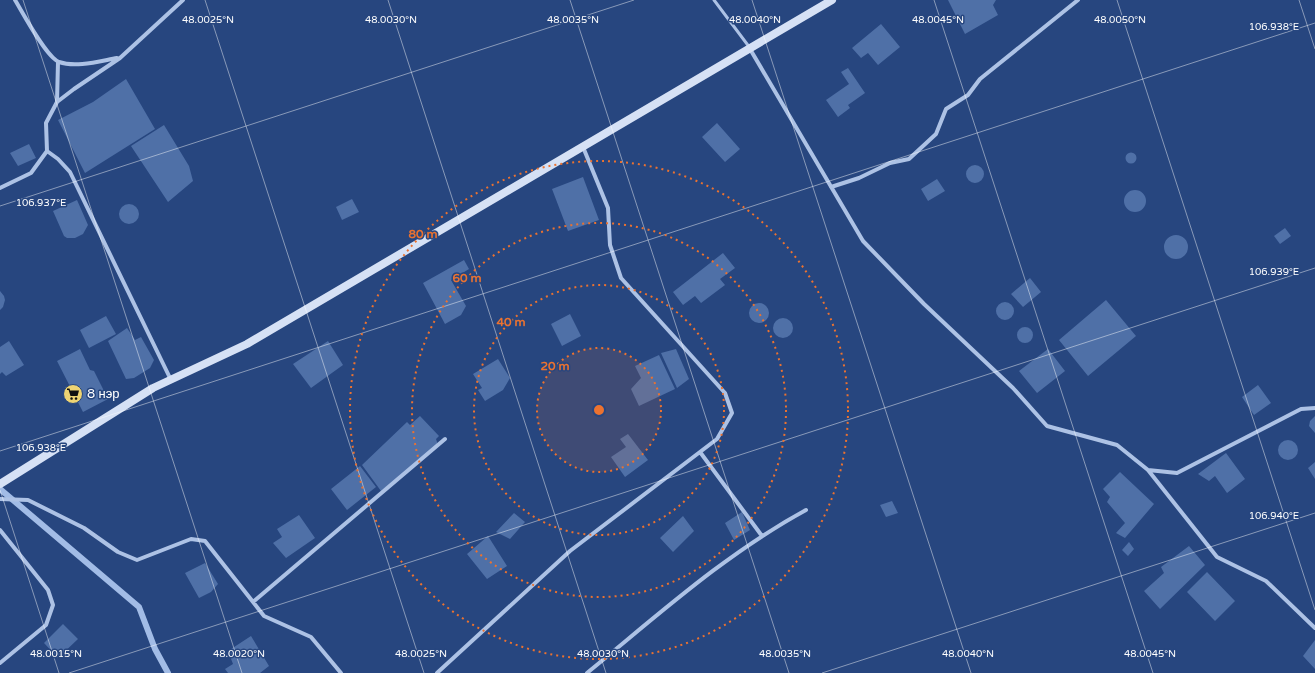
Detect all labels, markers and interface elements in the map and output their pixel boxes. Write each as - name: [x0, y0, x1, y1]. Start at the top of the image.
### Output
- text: 48.0025°N: [182, 14, 234, 26]
- text: 48.0030°N: [365, 14, 417, 26]
- text: 48.0035°N: [547, 14, 599, 26]
- text: 48.0040°N: [729, 14, 781, 26]
- text: 48.0045°N: [912, 14, 964, 26]
- text: 48.0050°N: [1094, 14, 1146, 26]
- text: 106.938°E: [1249, 21, 1299, 33]
- text: 106.937°E: [16, 197, 66, 209]
- text: 80 m: [408, 227, 438, 241]
- text: 106.939°E: [1249, 266, 1299, 278]
- text: 60 m: [452, 271, 482, 285]
- text: 40 m: [496, 315, 526, 329]
- text: 20 m: [540, 359, 570, 373]
- supermarket icon: 8 нэр: [62, 383, 84, 405]
- place label: 8 нэр: [87, 386, 120, 402]
- centre of rings: [592, 403, 606, 417]
- text: 106.938°E: [16, 442, 66, 454]
- text: 106.940°E: [1249, 510, 1299, 522]
- text: 48.0015°N: [30, 648, 82, 660]
- text: 48.0020°N: [213, 648, 265, 660]
- text: 48.0025°N: [395, 648, 447, 660]
- text: 48.0030°N: [577, 648, 629, 660]
- text: 48.0035°N: [759, 648, 811, 660]
- text: 48.0040°N: [942, 648, 994, 660]
- text: 48.0045°N: [1124, 648, 1176, 660]

